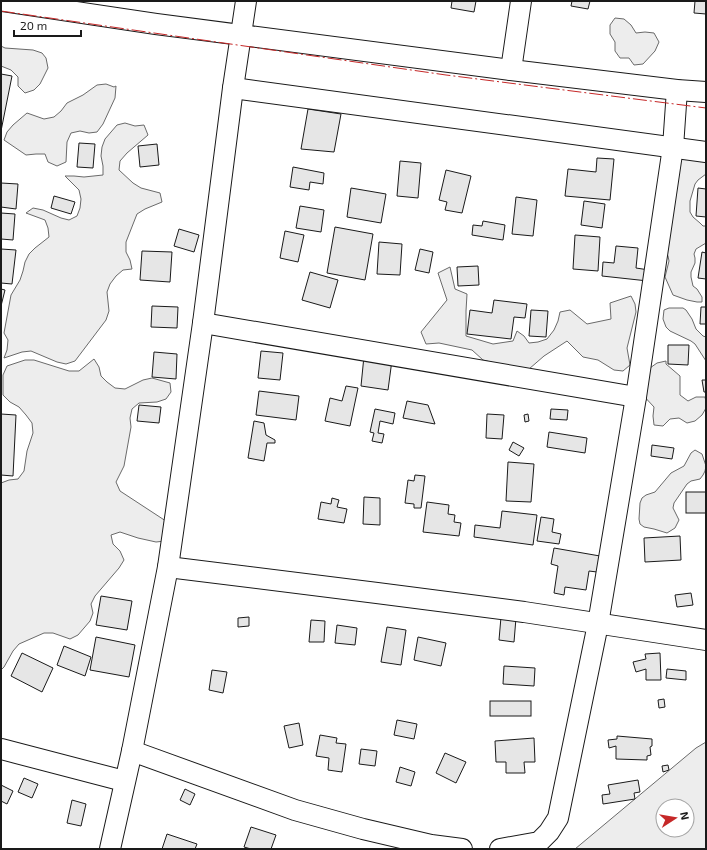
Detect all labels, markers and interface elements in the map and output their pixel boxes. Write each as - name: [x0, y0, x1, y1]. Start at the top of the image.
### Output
- scale bar: [14, 12, 81, 38]
- text: 20 m: [20, 18, 47, 32]
- north arrow: [655, 798, 695, 838]
- text: N: [678, 811, 692, 821]

